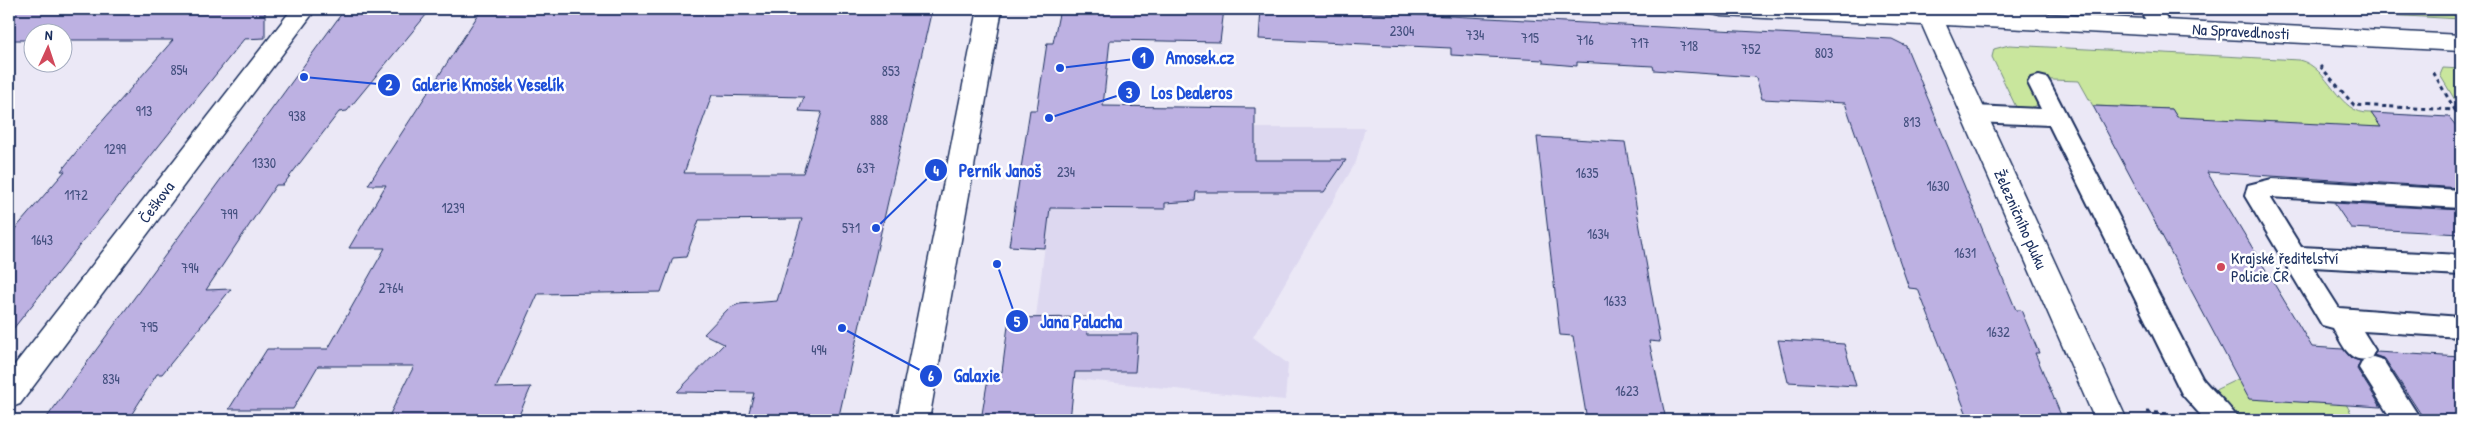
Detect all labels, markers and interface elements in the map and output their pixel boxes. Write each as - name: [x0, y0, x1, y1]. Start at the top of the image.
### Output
- street label: Na Spravedlnosti: [2192, 17, 2290, 45]
- house number: 2304: [1390, 21, 1414, 40]
- north arrow: [22, 22, 72, 72]
- text: N: [44, 25, 53, 44]
- house number: 734: [1466, 25, 1484, 44]
- house number: 715: [1521, 28, 1539, 47]
- house number: 716: [1576, 30, 1594, 49]
- house number: 717: [1631, 33, 1650, 52]
- house number: 718: [1680, 36, 1698, 55]
- house number: 752: [1741, 39, 1761, 58]
- callout: Amosek.cz: [1131, 41, 1244, 74]
- house number: 803: [1815, 43, 1833, 62]
- text: Amosek.cz: [1166, 45, 1234, 70]
- text: 1: [1140, 47, 1146, 68]
- house number: 854: [170, 60, 188, 79]
- house number: 853: [882, 61, 900, 80]
- callout: Galerie Kmošek Veselík: [377, 68, 574, 101]
- text: Galerie Kmošek Veselík: [412, 72, 565, 97]
- text: 2: [385, 74, 393, 95]
- callout: Los Dealeros: [1116, 76, 1242, 109]
- text: Los Dealeros: [1152, 80, 1232, 105]
- text: 3: [1126, 82, 1133, 103]
- house number: 913: [136, 101, 152, 120]
- house number: 938: [288, 106, 306, 125]
- house number: 888: [870, 110, 888, 129]
- house number: 813: [1903, 112, 1921, 131]
- house number: 1299: [104, 139, 126, 158]
- house number: 1330: [252, 153, 276, 172]
- callout: Perník Janoš: [924, 154, 1051, 187]
- house number: 637: [857, 158, 875, 177]
- text: Perník Janoš: [959, 158, 1041, 183]
- text: 4: [933, 160, 939, 181]
- house number: 234: [1057, 162, 1075, 181]
- house number: 1635: [1576, 163, 1599, 182]
- street label: Železničního pluku: [1989, 166, 2053, 273]
- house number: 1630: [1926, 176, 1950, 195]
- street label: Češkova: [133, 177, 179, 227]
- house number: 1172: [64, 185, 88, 204]
- house number: 1239: [441, 198, 465, 217]
- house number: 799: [220, 204, 238, 223]
- house number: 571: [842, 218, 860, 237]
- house number: 1634: [1587, 224, 1609, 243]
- house number: 1643: [31, 230, 53, 249]
- house number: 1631: [1954, 243, 1976, 262]
- place label: Krajské ředitelství Policie ČR: [2231, 247, 2339, 287]
- house number: 794: [181, 258, 199, 277]
- marker: Krajské ředitelství Policie ČR: [2215, 261, 2227, 273]
- house number: 2764: [379, 278, 403, 297]
- house number: 1633: [1603, 291, 1627, 310]
- callout: Jana Palacha: [1005, 305, 1132, 338]
- text: Jana Palacha: [1040, 309, 1123, 334]
- text: 5: [1014, 311, 1021, 332]
- house number: 795: [140, 317, 158, 336]
- house number: 1632: [1986, 322, 2010, 341]
- house number: 494: [811, 340, 827, 359]
- callout: Galaxie: [919, 360, 1010, 393]
- text: Galaxie: [954, 363, 1001, 388]
- text: 6: [928, 365, 934, 386]
- house number: 834: [102, 369, 120, 388]
- house number: 1623: [1615, 381, 1639, 400]

